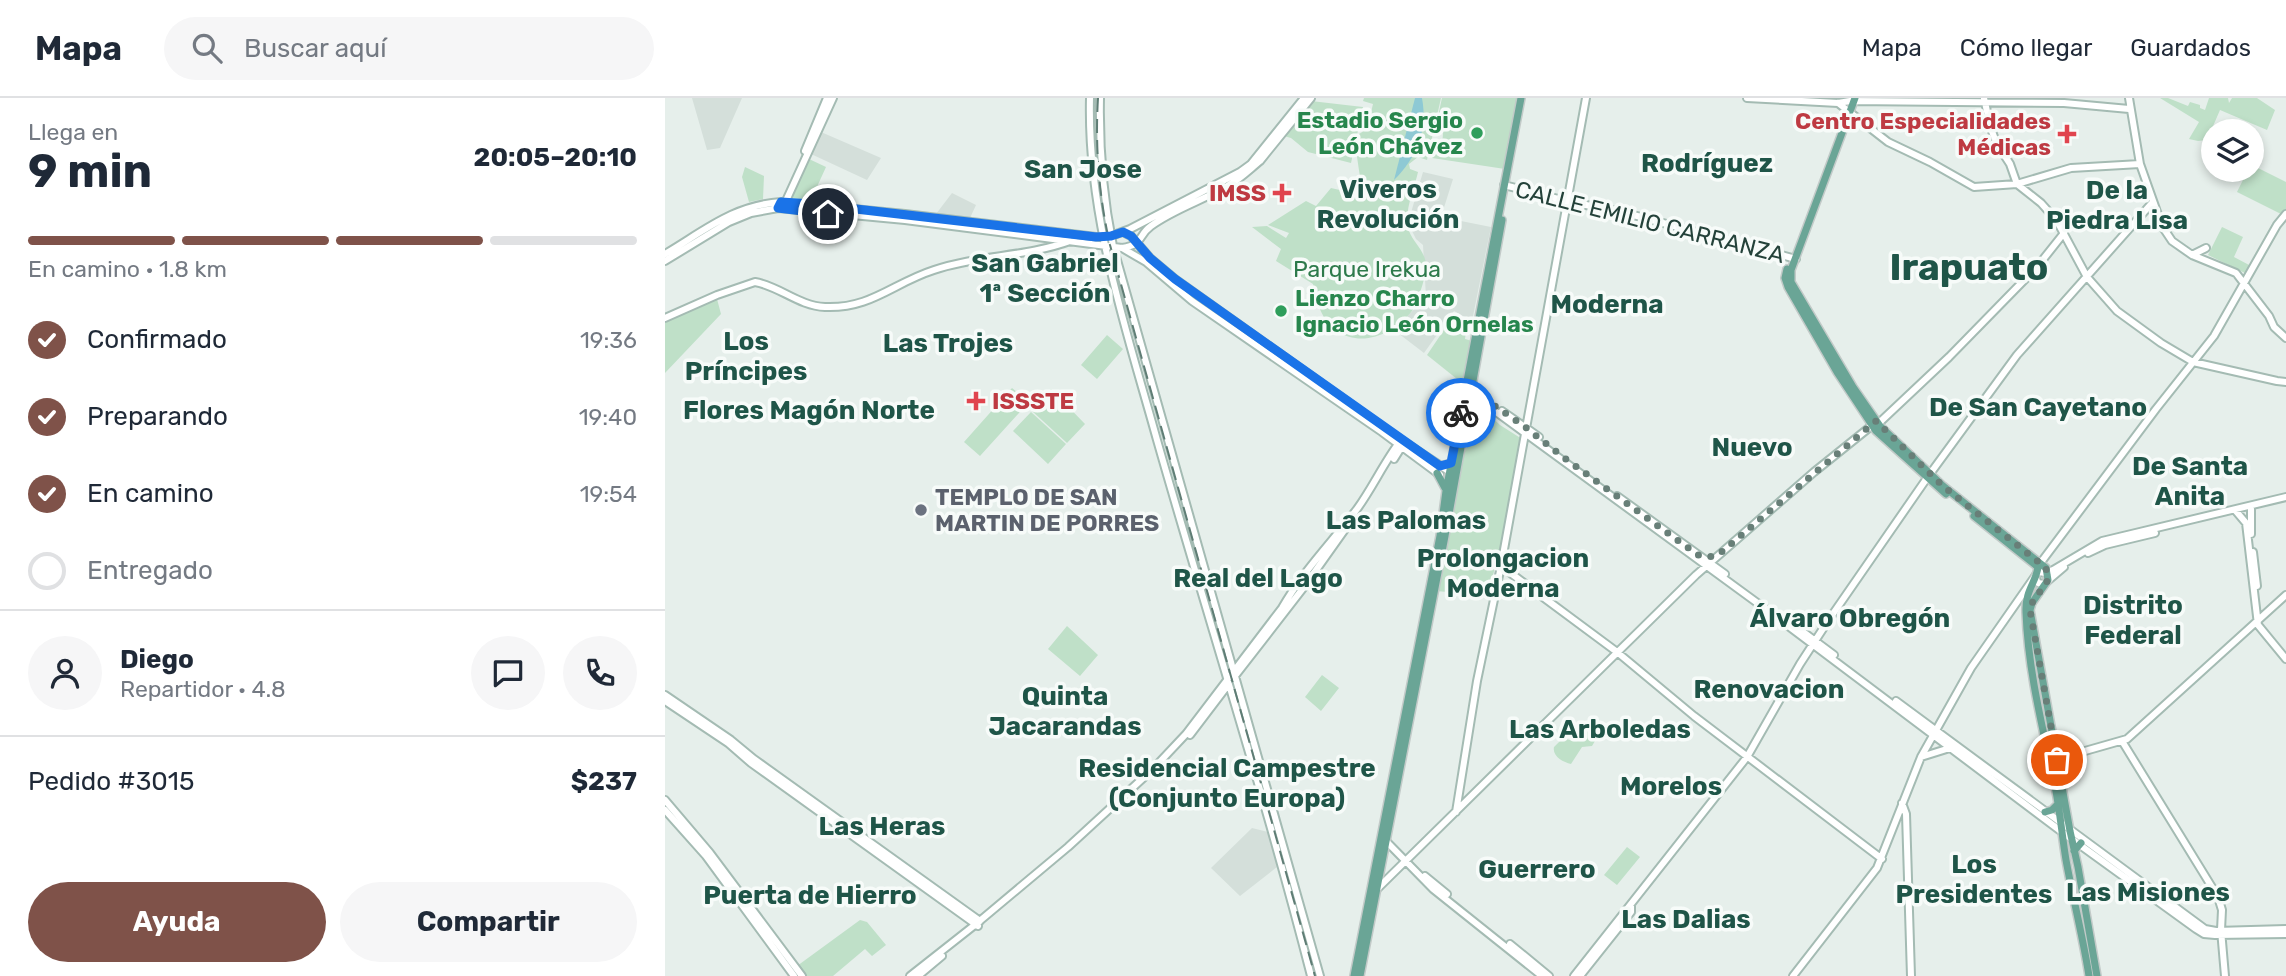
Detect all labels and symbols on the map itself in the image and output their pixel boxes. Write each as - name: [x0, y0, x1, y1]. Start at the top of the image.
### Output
- place label: Estadio Sergio León Chávez: [1297, 106, 1463, 160]
- place label: Centro Especialidades Médicas: [1795, 107, 2051, 161]
- marker: Centro Especialidades Médicas: [2057, 124, 2077, 144]
- marker: Estadio Sergio León Chávez: [1469, 125, 1485, 141]
- district label: Rodríguez: [1641, 148, 1773, 179]
- district label: San Jose: [1024, 154, 1142, 185]
- district label: Viveros Revolución: [1316, 174, 1460, 235]
- street label: CALLE EMILIO CARRANZA: [1513, 175, 1787, 269]
- district label: De la Piedra Lisa: [2046, 175, 2188, 236]
- place label: IMSS: [1209, 179, 1266, 207]
- marker: IMSS: [1272, 183, 1292, 203]
- pin: [798, 184, 858, 244]
- district label: Irapuato: [1890, 245, 2048, 289]
- district label: San Gabriel 1ª Sección: [971, 248, 1119, 309]
- park label: Parque Irekua: [1293, 255, 1441, 283]
- place label: Lienzo Charro Ignacio León Ornelas: [1295, 284, 1534, 338]
- district label: Moderna: [1550, 289, 1664, 320]
- marker: Lienzo Charro Ignacio León Ornelas: [1273, 303, 1289, 319]
- district label: Los Príncipes: [685, 326, 807, 387]
- district label: Las Trojes: [883, 328, 1013, 359]
- courier: [1426, 378, 1496, 448]
- place label: ISSSTE: [992, 387, 1074, 415]
- marker: ISSSTE: [966, 391, 986, 411]
- district label: De San Cayetano: [1929, 392, 2147, 423]
- district label: Flores Magón Norte: [683, 395, 935, 426]
- district label: Nuevo: [1711, 432, 1793, 463]
- district label: De Santa Anita: [2132, 451, 2248, 512]
- place label: TEMPLO DE SAN MARTIN DE PORRES: [935, 483, 1159, 537]
- marker: TEMPLO DE SAN MARTIN DE PORRES: [913, 502, 929, 518]
- district label: Las Palomas: [1326, 505, 1486, 536]
- district label: Prolongacion Moderna: [1417, 543, 1589, 604]
- district label: Real del Lago: [1173, 563, 1343, 594]
- district label: Distrito Federal: [2083, 590, 2183, 651]
- district label: Álvaro Obregón: [1750, 603, 1950, 634]
- district label: Renovacion: [1694, 674, 1844, 705]
- district label: Quinta Jacarandas: [988, 681, 1142, 742]
- district label: Las Arboledas: [1509, 714, 1691, 745]
- pin: [2027, 730, 2087, 790]
- district label: Residencial Campestre (Conjunto Europa): [1078, 753, 1376, 814]
- district label: Morelos: [1620, 771, 1722, 802]
- district label: Las Heras: [819, 811, 945, 842]
- district label: Los Presidentes: [1896, 849, 2052, 910]
- district label: Guerrero: [1478, 854, 1596, 885]
- district label: Las Misiones: [2066, 877, 2230, 908]
- district label: Puerta de Hierro: [703, 880, 917, 911]
- district label: Las Dalias: [1621, 904, 1751, 935]

